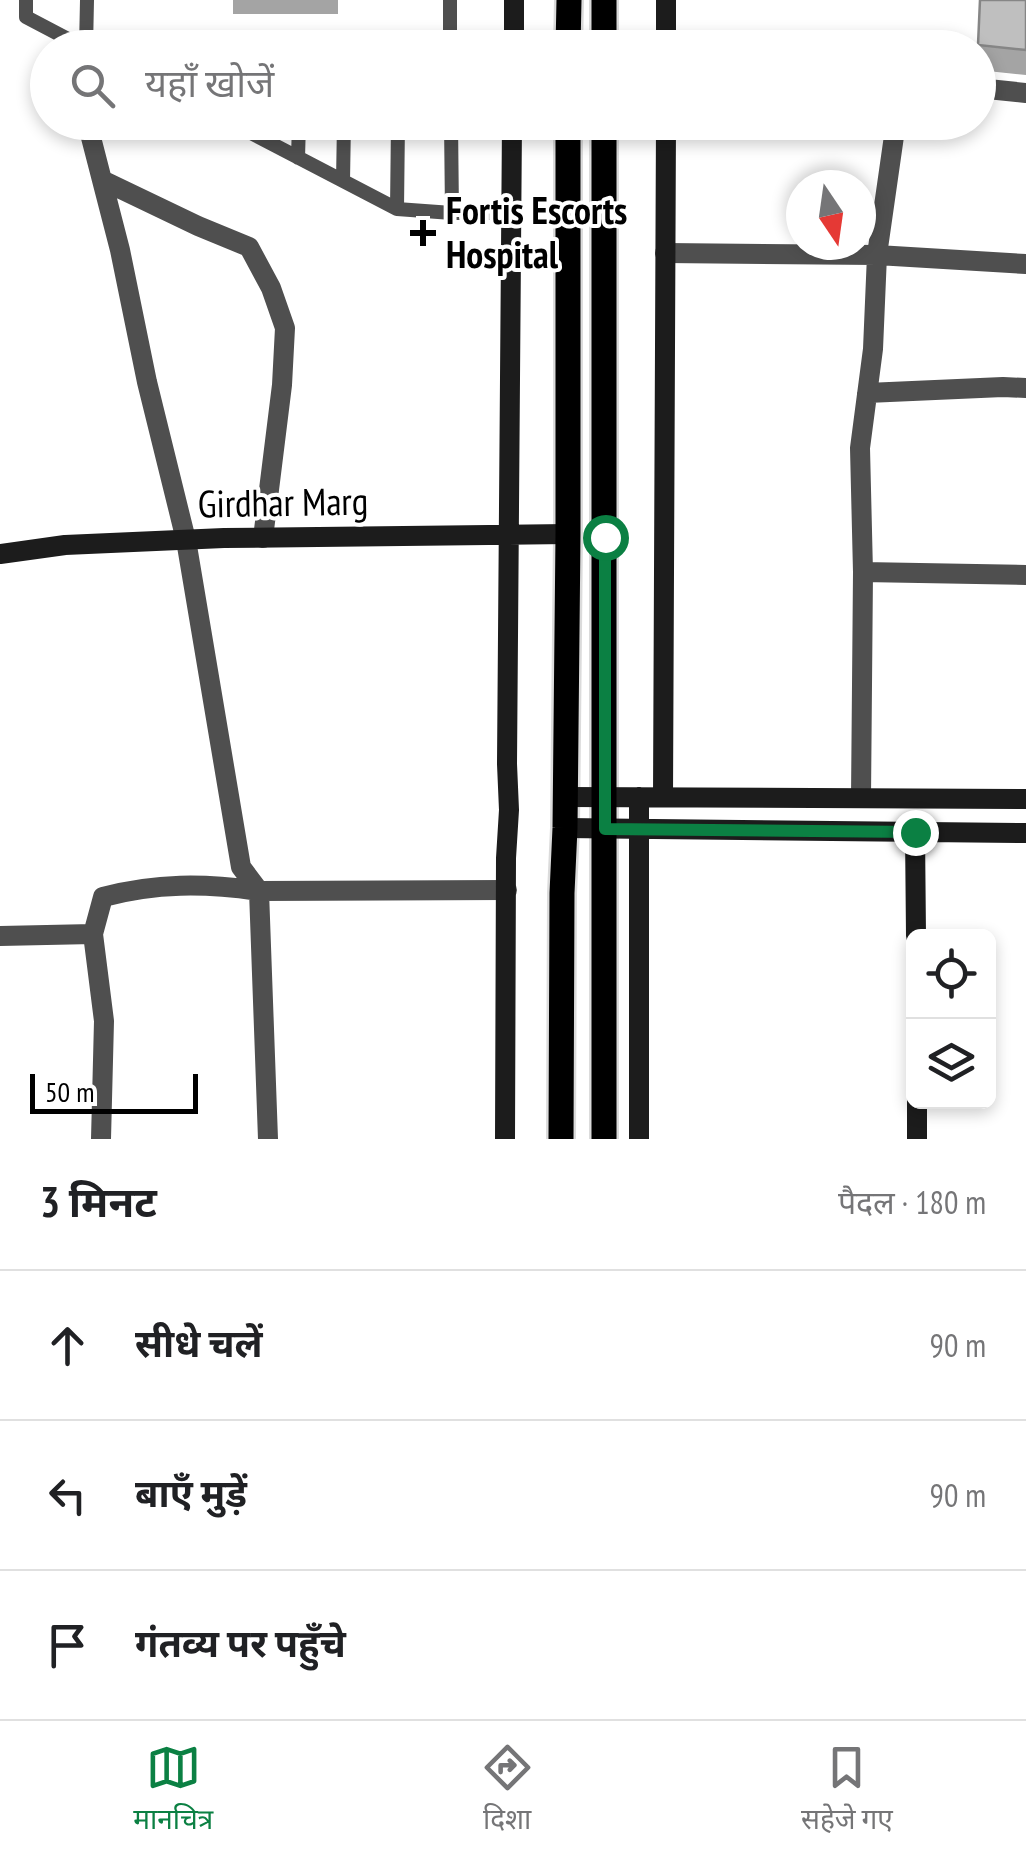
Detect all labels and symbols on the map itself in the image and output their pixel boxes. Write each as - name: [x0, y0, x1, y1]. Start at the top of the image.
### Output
- north arrow: [786, 170, 876, 260]
- place label: Fortis Escorts Hospital: [446, 185, 627, 278]
- marker: Fortis Escorts Hospital: [410, 220, 436, 246]
- street label: Girdhar Marg: [197, 476, 369, 527]
- route start: [583, 515, 629, 561]
- route end: [893, 810, 939, 856]
- scale bar: [30, 1069, 198, 1114]

